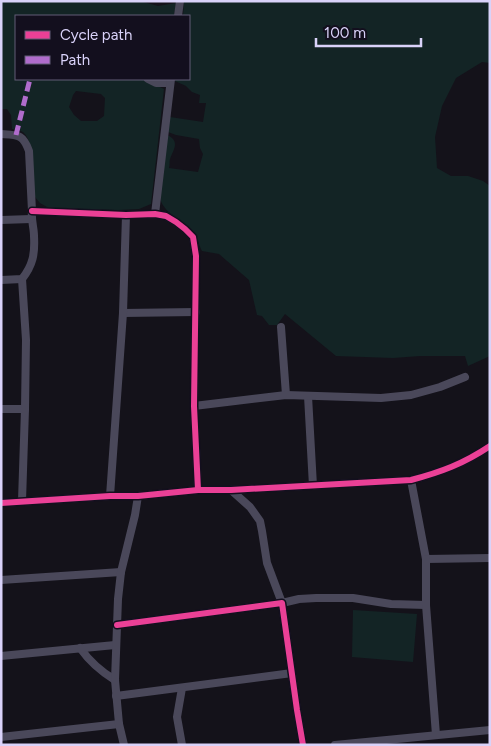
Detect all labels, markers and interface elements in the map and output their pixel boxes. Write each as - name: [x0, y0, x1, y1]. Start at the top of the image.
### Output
- legend: [15, 15, 190, 80]
- scale bar: [316, 15, 421, 47]
- text: 100 m: [324, 24, 366, 42]
- text: Cycle path: [60, 26, 132, 44]
- text: Path: [60, 51, 90, 69]

